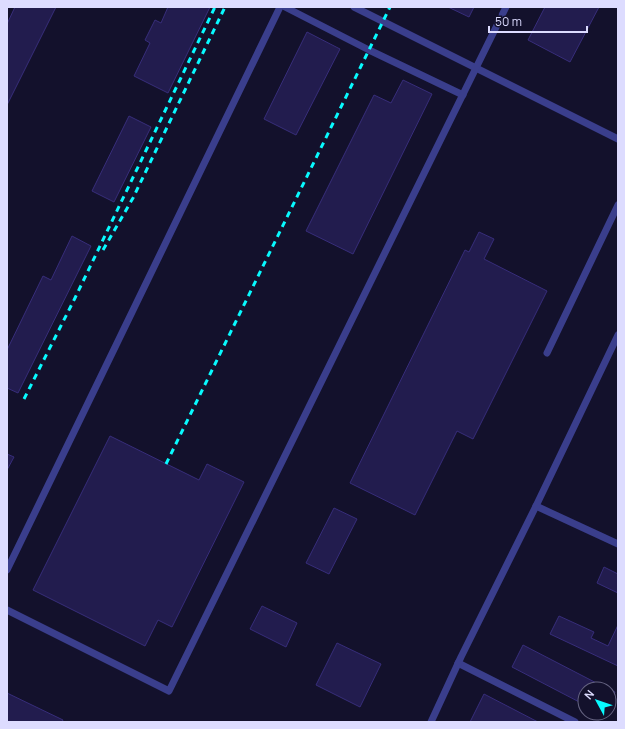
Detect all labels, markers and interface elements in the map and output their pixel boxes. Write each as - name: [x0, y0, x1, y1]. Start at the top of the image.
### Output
- scale bar: [489, 8, 587, 34]
- text: 50 m: [495, 13, 522, 30]
- north arrow: [577, 681, 617, 721]
- text: N: [581, 686, 597, 702]

